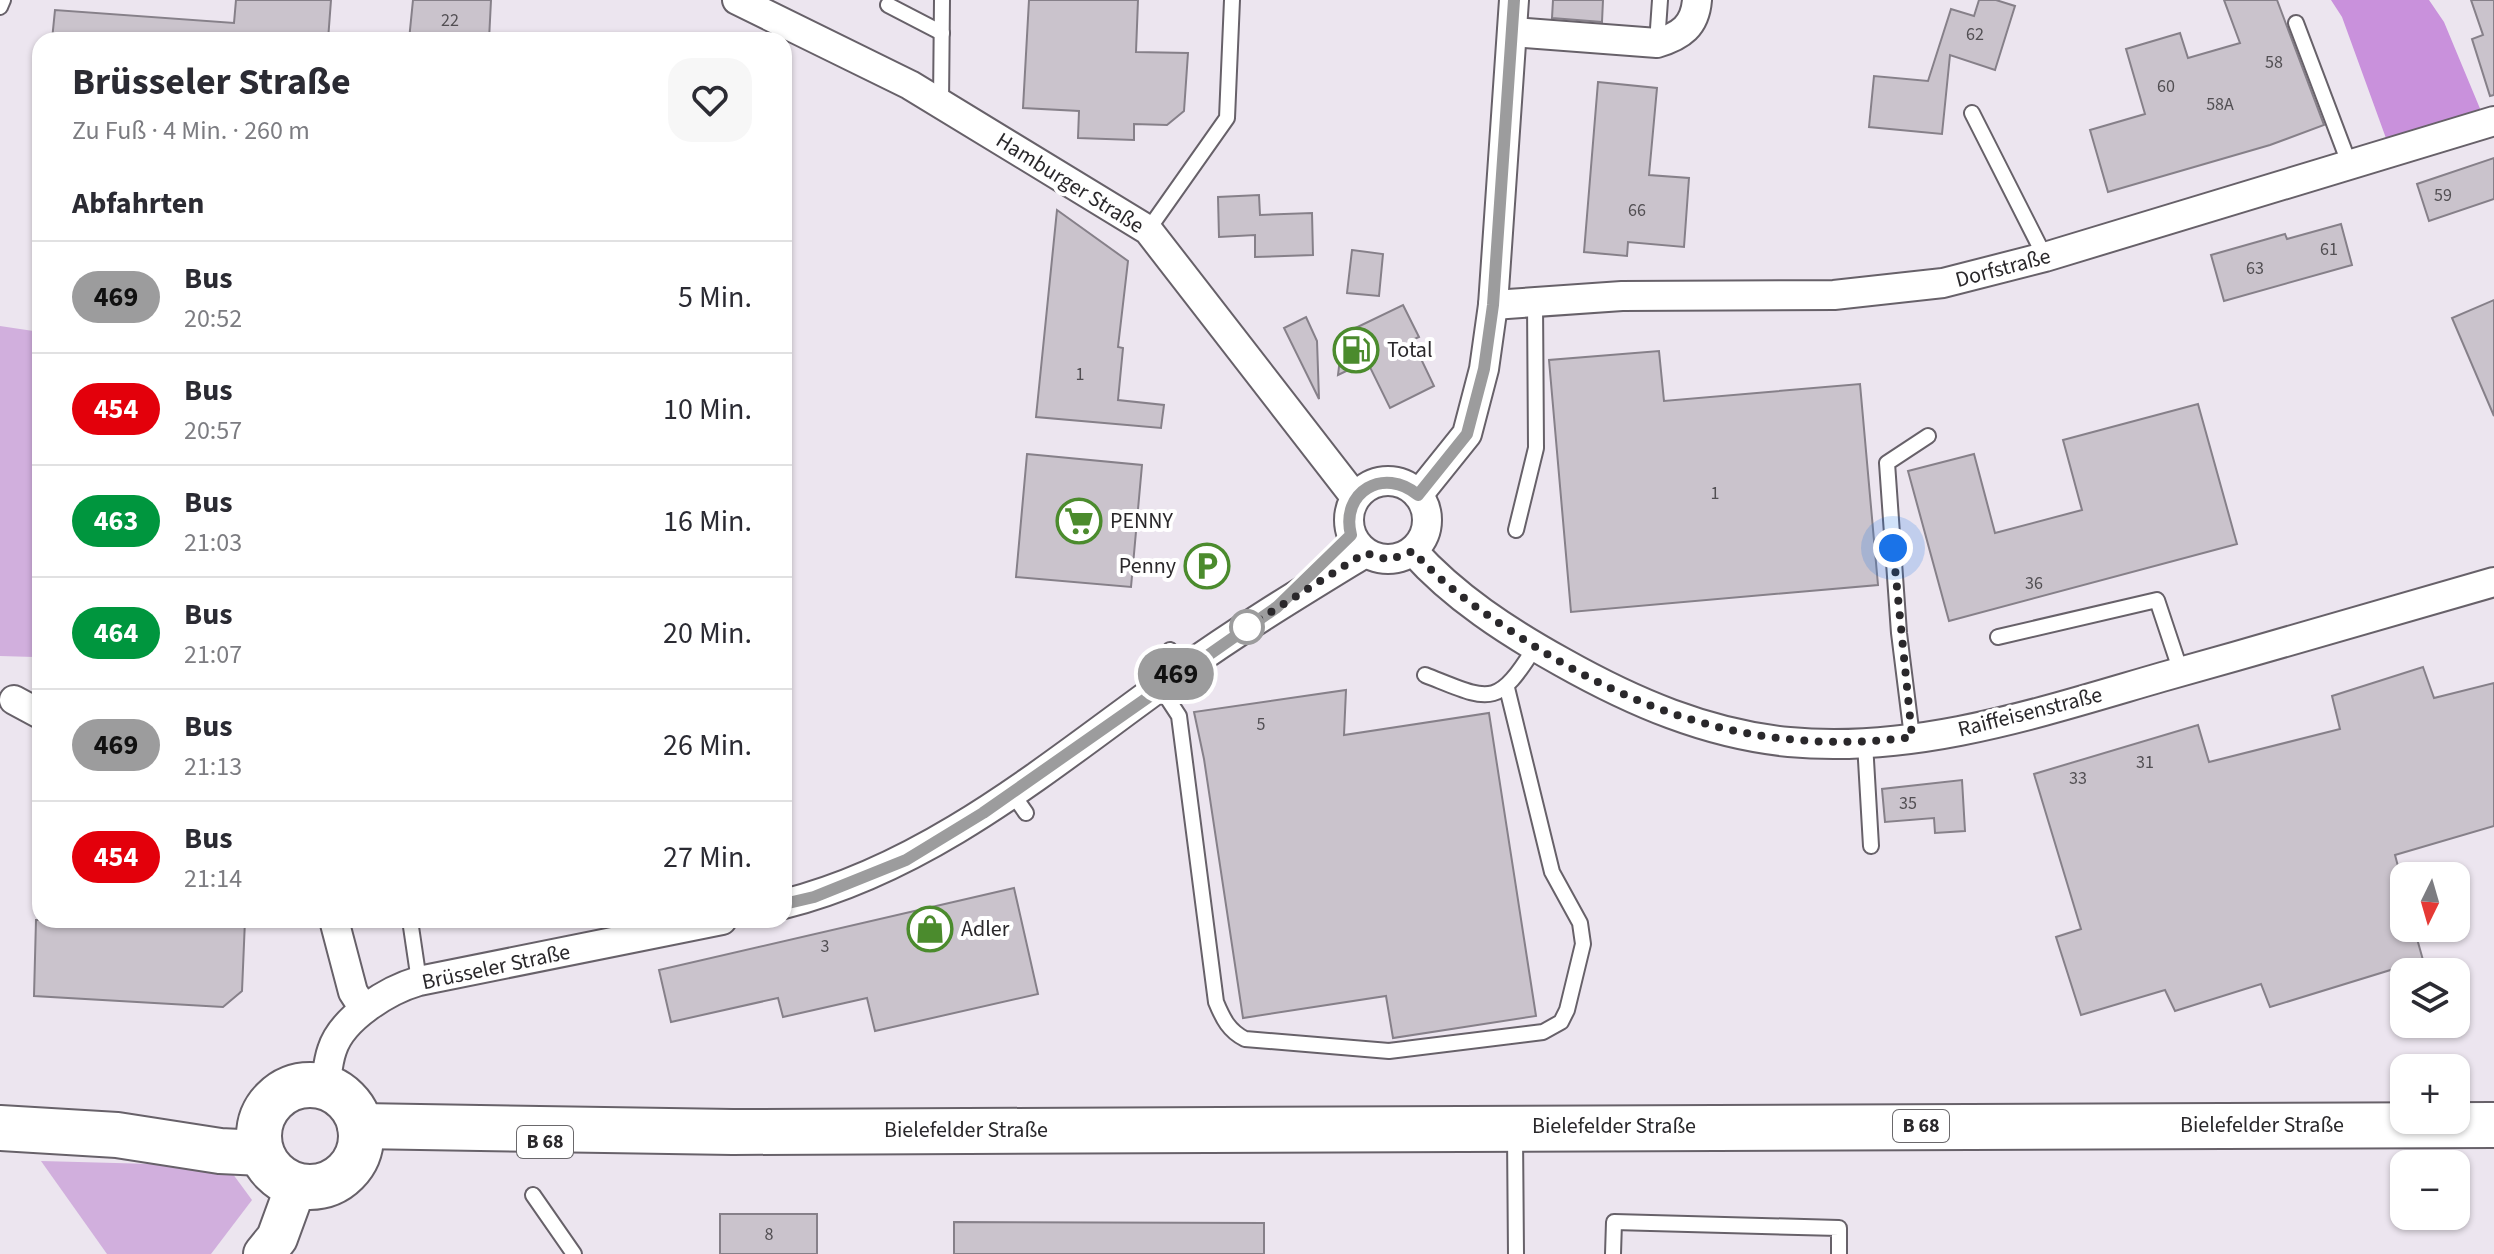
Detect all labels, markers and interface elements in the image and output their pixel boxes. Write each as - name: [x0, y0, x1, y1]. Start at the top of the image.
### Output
- house number: 22: [441, 8, 459, 33]
- house number: 62: [1966, 22, 1984, 47]
- house number: 58: [2265, 50, 2283, 75]
- text: Brüsseler Straße: [72, 55, 351, 109]
- button: heart: [668, 58, 752, 142]
- house number: 60: [2157, 74, 2175, 99]
- house number: 58A: [2206, 92, 2234, 117]
- text: Zu Fuß · 4 Min. · 260 m: [72, 112, 310, 149]
- street label: Hamburger Straße: [990, 125, 1150, 241]
- text: Abfahrten: [72, 182, 204, 225]
- house number: 59: [2434, 183, 2452, 208]
- house number: 66: [1628, 198, 1646, 223]
- house number: 61: [2320, 237, 2338, 262]
- street label: Dorfstraße: [1952, 240, 2054, 296]
- house number: 63: [2246, 256, 2264, 281]
- text: Bus: [184, 257, 232, 300]
- text: 5 Min.: [678, 276, 752, 319]
- text: 469: [94, 277, 138, 317]
- text: 20:52: [184, 300, 242, 337]
- fuel station icon: Total: [1332, 326, 1380, 374]
- place label: Total: [1387, 334, 1433, 366]
- house number: 1: [1076, 362, 1084, 387]
- text: Bus: [184, 369, 232, 412]
- text: 10 Min.: [663, 388, 752, 431]
- text: 454: [94, 389, 138, 429]
- text: 20:57: [184, 412, 242, 449]
- text: Bus: [184, 481, 232, 524]
- house number: 1: [1711, 481, 1719, 506]
- supermarket icon: PENNY: [1055, 497, 1103, 545]
- text: 16 Min.: [663, 500, 752, 543]
- text: 463: [94, 501, 138, 541]
- place label: PENNY: [1110, 505, 1174, 537]
- text: 21:03: [184, 524, 242, 561]
- your location: [1873, 528, 1913, 568]
- parking icon: Penny: [1183, 542, 1231, 590]
- place label: Penny: [1119, 550, 1177, 582]
- house number: 36: [2025, 571, 2043, 596]
- text: Bus: [184, 593, 232, 636]
- unlabelled marker: [1230, 610, 1264, 644]
- text: 20 Min.: [663, 612, 752, 655]
- text: 464: [94, 613, 138, 653]
- text: 21:07: [184, 636, 242, 673]
- line badge: 469: [1130, 648, 1222, 700]
- text: 469: [1154, 654, 1198, 694]
- street label: Raiffeisenstraße: [1954, 679, 2106, 745]
- text: Bus: [184, 705, 232, 748]
- house number: 5: [1257, 712, 1266, 737]
- text: 26 Min.: [663, 724, 752, 767]
- text: 469: [94, 725, 138, 765]
- text: 21:13: [184, 748, 242, 785]
- house number: 31: [2136, 750, 2154, 775]
- house number: 33: [2069, 766, 2087, 791]
- house number: 35: [1899, 791, 1917, 816]
- text: Bus: [184, 817, 232, 860]
- text: 27 Min.: [663, 836, 752, 879]
- text: 454: [94, 837, 138, 877]
- text: 21:14: [184, 860, 242, 897]
- north arrow: [2390, 862, 2470, 942]
- map controls: [2390, 862, 2470, 1230]
- shop icon: Adler: [906, 905, 954, 953]
- place label: Adler: [961, 913, 1010, 945]
- house number: 3: [821, 934, 830, 959]
- street label: Brüsseler Straße: [419, 936, 573, 998]
- button: layers: [2390, 958, 2470, 1038]
- button: +: [2390, 1054, 2470, 1134]
- street label: Bielefelder Straße: [2180, 1109, 2344, 1141]
- street label: Bielefelder Straße: [1532, 1110, 1696, 1142]
- road number: B 68: [1893, 1110, 1949, 1142]
- street label: Bielefelder Straße: [884, 1114, 1048, 1146]
- road number: B 68: [517, 1126, 573, 1158]
- button: −: [2390, 1150, 2470, 1230]
- house number: 8: [765, 1222, 774, 1247]

